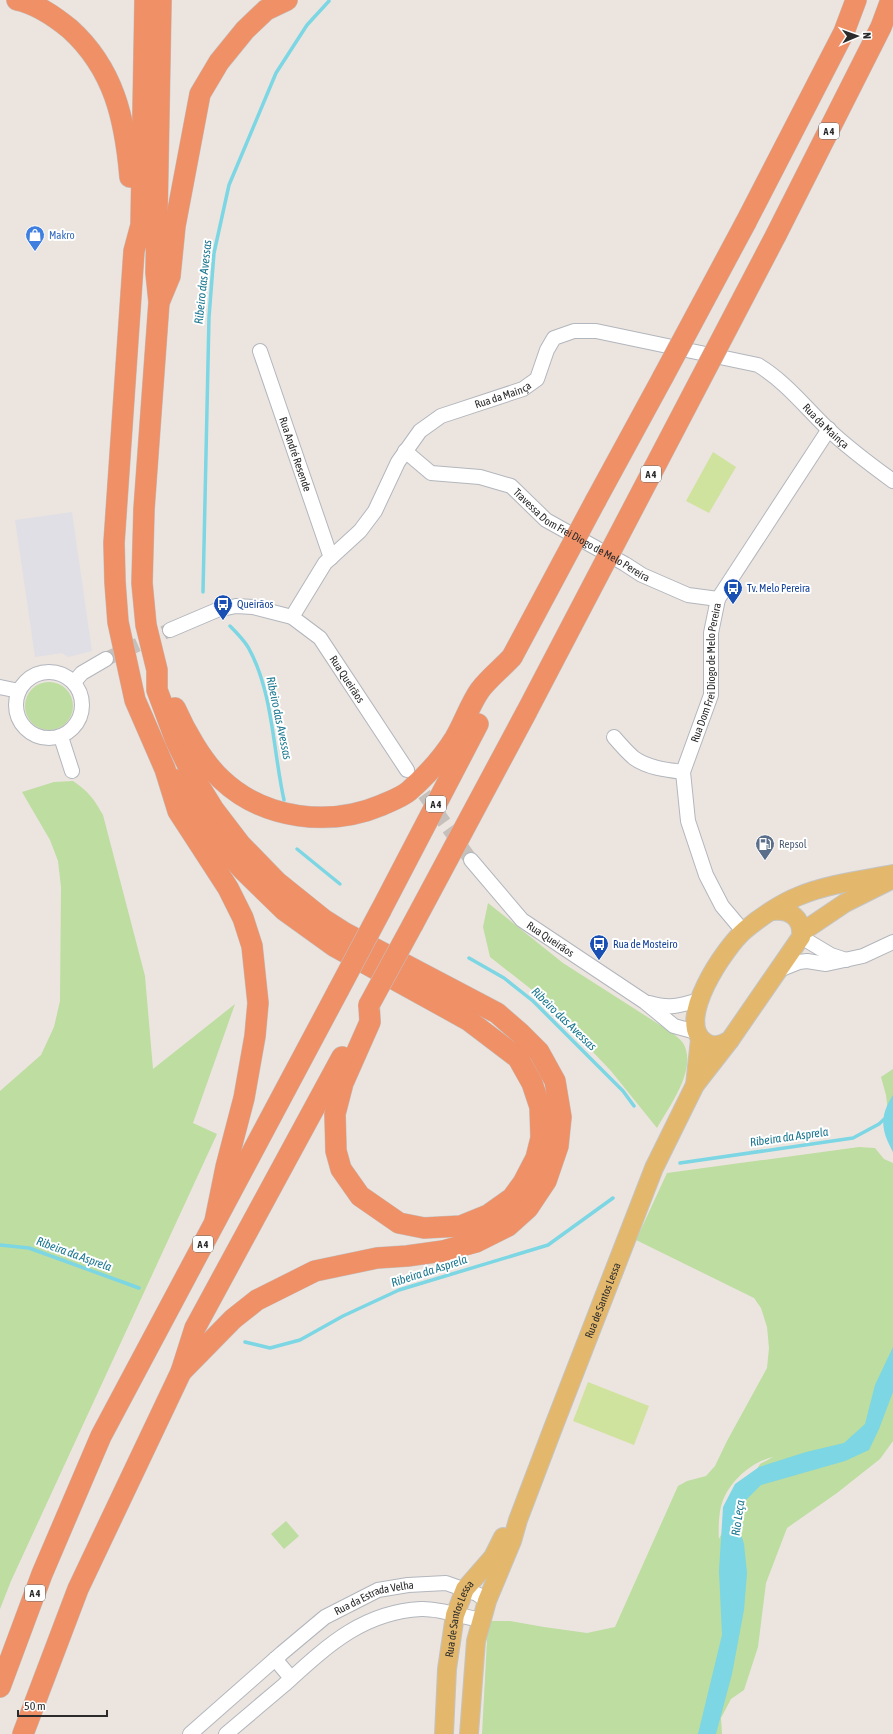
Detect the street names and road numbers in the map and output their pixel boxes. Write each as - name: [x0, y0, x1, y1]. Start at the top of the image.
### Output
- road number: A 4: [819, 123, 839, 139]
- street label: Rua da Mainça: [473, 379, 533, 410]
- street label: Rua da Mainça: [801, 401, 851, 451]
- street label: Rua André Resende: [277, 415, 314, 493]
- road number: A 4: [641, 466, 661, 482]
- street label: Travessa Dom Frei Diogo de Melo Pereira: [511, 486, 651, 584]
- street label: Rua Dom Frei Diogo de Melo Pereira: [688, 602, 723, 744]
- street label: Rua Queirãos: [327, 653, 367, 705]
- road number: A 4: [426, 796, 446, 812]
- street label: Rua Queirãos: [525, 919, 576, 959]
- road number: A 4: [193, 1236, 213, 1252]
- street label: Rua de Santos Lessa: [583, 1261, 623, 1340]
- street label: Rua de Santos Lessa: [443, 1578, 476, 1658]
- street label: Rua da Estrada Velha: [332, 1579, 414, 1617]
- road number: A 4: [25, 1585, 45, 1601]

